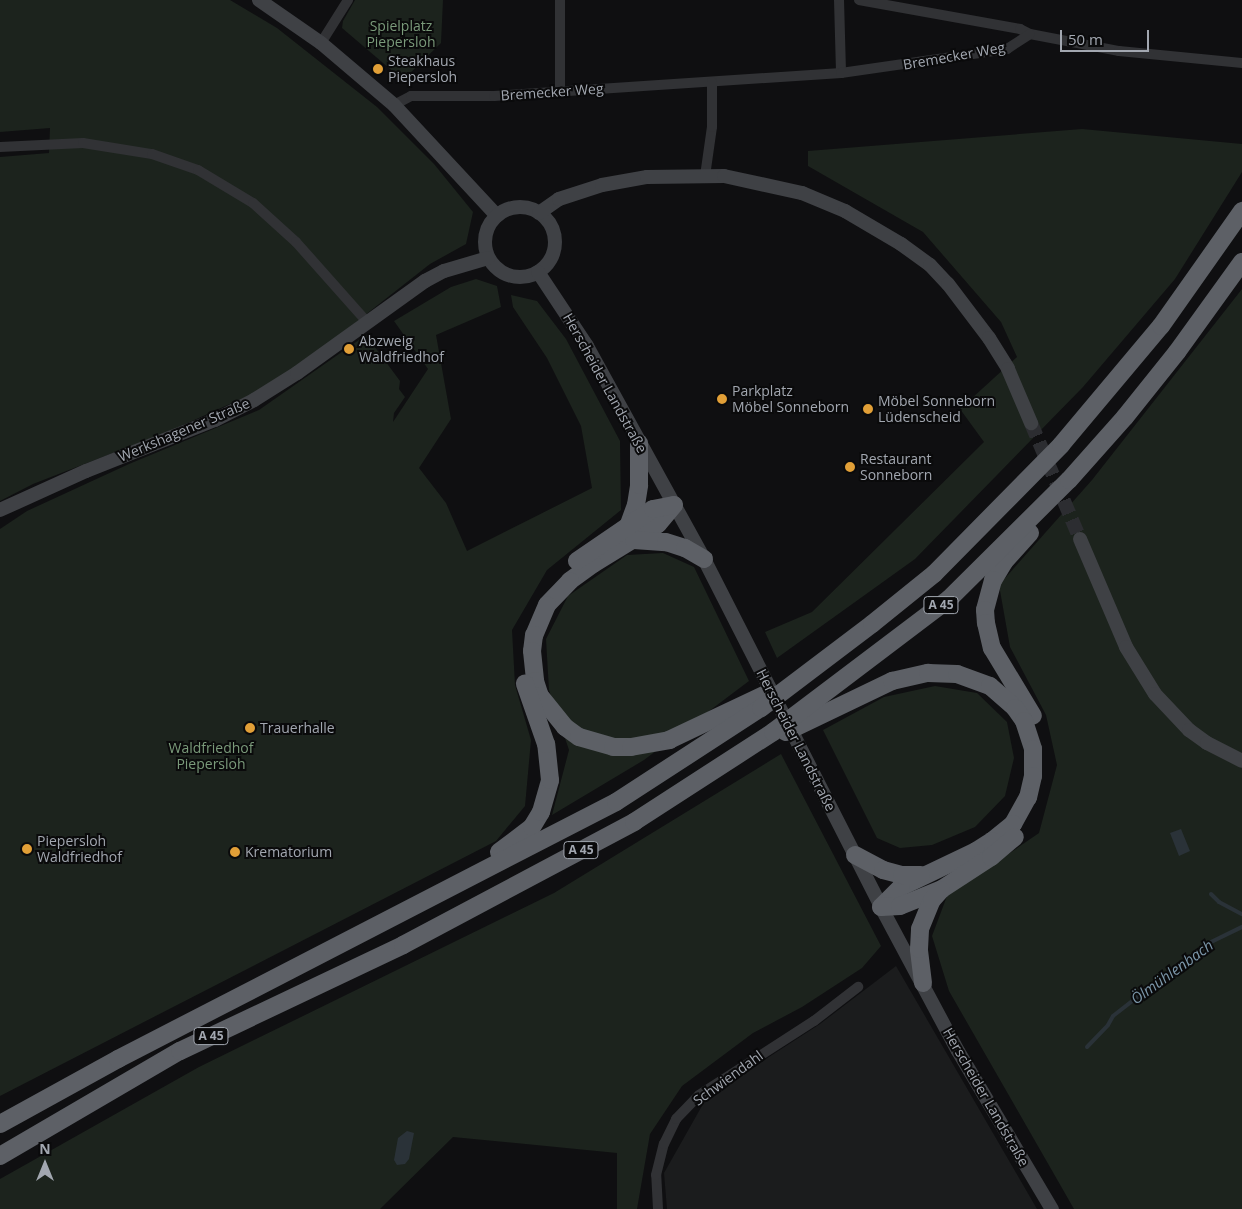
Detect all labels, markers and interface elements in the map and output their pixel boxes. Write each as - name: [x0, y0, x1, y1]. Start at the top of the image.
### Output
- park label: Spielplatz Piepersloh: [366, 18, 436, 50]
- scale bar: [1062, 20, 1151, 52]
- text: 50 m: [1068, 29, 1103, 49]
- street label: Bremecker Weg: [902, 39, 1006, 73]
- place label: Steakhaus Piepersloh: [388, 53, 457, 85]
- marker: Steakhaus Piepersloh: [372, 63, 384, 75]
- street label: Bremecker Weg: [500, 80, 604, 104]
- street label: Herscheider Landstraße: [560, 310, 650, 456]
- place label: Abzweig Waldfriedhof: [359, 333, 444, 366]
- marker: Abzweig Waldfriedhof: [343, 343, 355, 355]
- place label: Parkplatz Möbel Sonneborn: [732, 383, 849, 416]
- marker: Parkplatz Möbel Sonneborn: [716, 393, 728, 405]
- place label: Möbel Sonneborn Lüdenscheid: [878, 393, 995, 426]
- street label: Werkshagener Straße: [116, 395, 252, 465]
- marker: Möbel Sonneborn Lüdenscheid: [862, 403, 874, 415]
- place label: Restaurant Sonneborn: [860, 451, 932, 484]
- marker: Restaurant Sonneborn: [844, 461, 856, 473]
- road number: A 45: [922, 596, 960, 614]
- street label: Herscheider Landstraße: [753, 666, 839, 814]
- place label: Trauerhalle: [260, 720, 335, 736]
- marker: Trauerhalle: [244, 722, 256, 734]
- park label: Waldfriedhof Piepersloh: [169, 740, 253, 772]
- place label: Piepersloh Waldfriedhof: [37, 833, 122, 866]
- road number: A 45: [562, 840, 600, 860]
- marker: Piepersloh Waldfriedhof: [21, 843, 33, 855]
- place label: Krematorium: [245, 844, 332, 860]
- marker: Krematorium: [229, 846, 241, 858]
- water label: Ölmühlenbach: [1127, 936, 1217, 1008]
- street label: Herscheider Landstraße: [939, 1025, 1033, 1169]
- road number: A 45: [192, 1026, 230, 1046]
- street label: Schwiendahl: [690, 1047, 766, 1109]
- north arrow: [20, 1139, 70, 1189]
- text: N: [39, 1139, 51, 1158]

